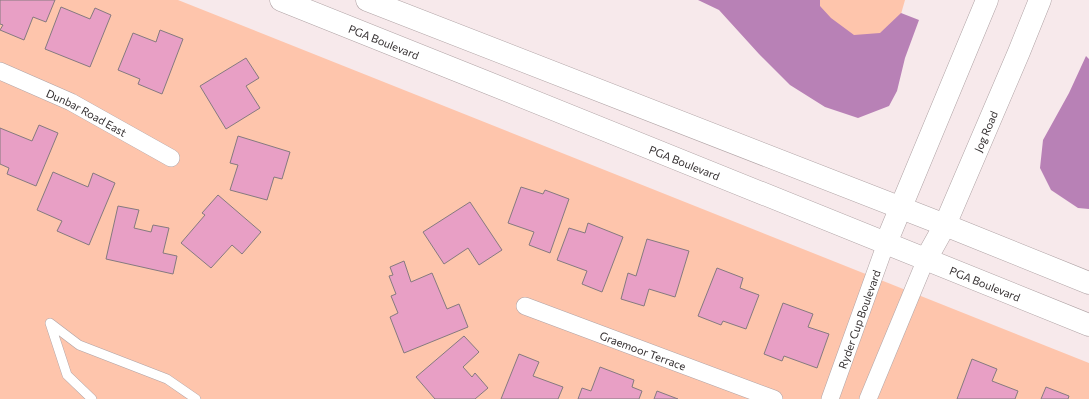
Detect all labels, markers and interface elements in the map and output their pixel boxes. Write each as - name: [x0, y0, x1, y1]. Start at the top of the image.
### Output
- street label: PGA Boulevard: [347, 21, 421, 61]
- street label: Dunbar Road East: [45, 86, 130, 139]
- street label: Jog Road: [971, 109, 1000, 154]
- street label: PGA Boulevard: [648, 142, 722, 182]
- street label: PGA Boulevard: [948, 263, 1022, 303]
- street label: Ryder Cup Boulevard: [835, 268, 882, 370]
- street label: Graemoor Terrace: [598, 328, 688, 372]

